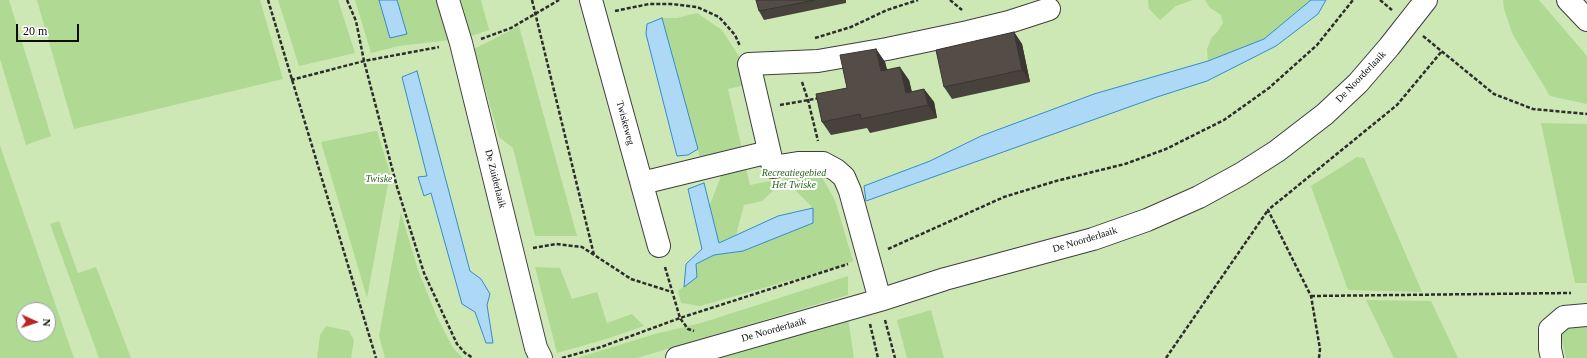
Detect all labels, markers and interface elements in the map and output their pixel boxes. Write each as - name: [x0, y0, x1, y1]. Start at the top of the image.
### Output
- scale bar: [18, 16, 81, 42]
- text: 20 m: [23, 24, 47, 38]
- street label: De Noorderlaaik: [1333, 49, 1389, 105]
- street label: Twiskeweg: [613, 100, 637, 146]
- street label: De Zuiderlaaik: [482, 148, 508, 210]
- park label: Recreatiegebied Het Twiske: [762, 167, 826, 190]
- park label: Twiske: [365, 173, 393, 185]
- street label: De Noorderlaaik: [1051, 224, 1119, 256]
- north arrow: [16, 302, 56, 342]
- street label: De Noorderlaaik: [740, 315, 808, 345]
- text: N: [41, 318, 53, 327]

